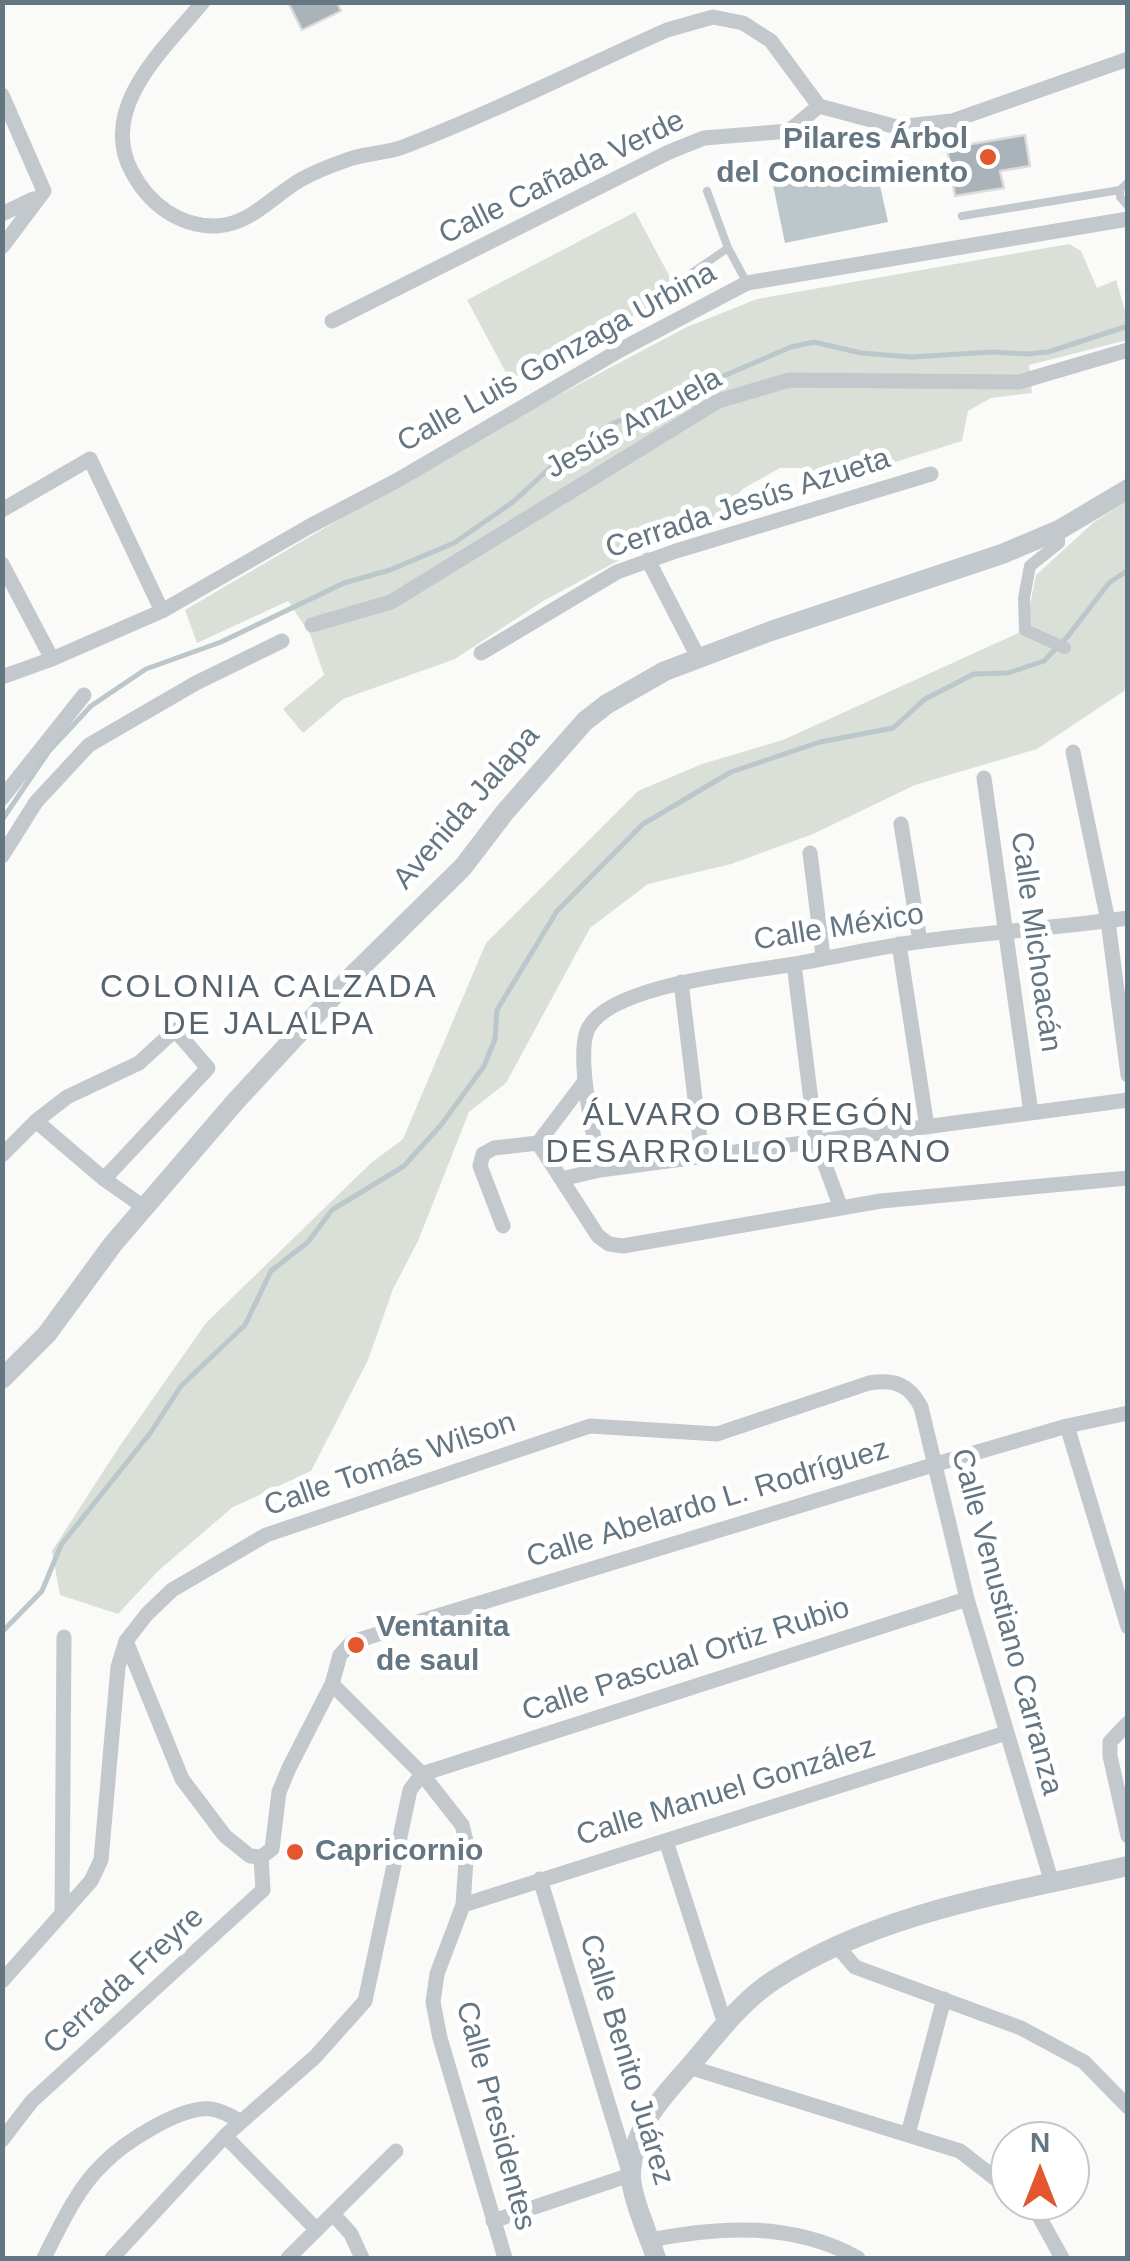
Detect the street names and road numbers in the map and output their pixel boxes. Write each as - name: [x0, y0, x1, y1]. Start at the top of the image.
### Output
- street label: Calle Cañada Verde: [433, 103, 691, 253]
- street label: Calle Luis Gonzaga Urbina: [391, 255, 723, 461]
- street label: Jesús Anzuela: [540, 361, 728, 487]
- street label: Cerrada Jesús Azueta: [601, 441, 895, 567]
- street label: Avenida Jalapa: [386, 719, 548, 897]
- street label: Calle Michoacán: [1002, 830, 1068, 1054]
- street label: Calle México: [751, 897, 927, 959]
- street label: Calle Tomás Wilson: [260, 1405, 520, 1525]
- street label: Calle Abelardo L. Rodríguez: [523, 1432, 893, 1576]
- street label: Calle Venustiano Carranza: [942, 1445, 1070, 1799]
- street label: Calle Pascual Ortiz Rubio: [518, 1590, 854, 1730]
- street label: Calle Manuel González: [572, 1729, 880, 1855]
- street label: Cerrada Freyre: [36, 1900, 212, 2062]
- street label: Calle Benito Juárez: [571, 1930, 681, 2190]
- street label: Calle Presidentes: [447, 1998, 543, 2234]

